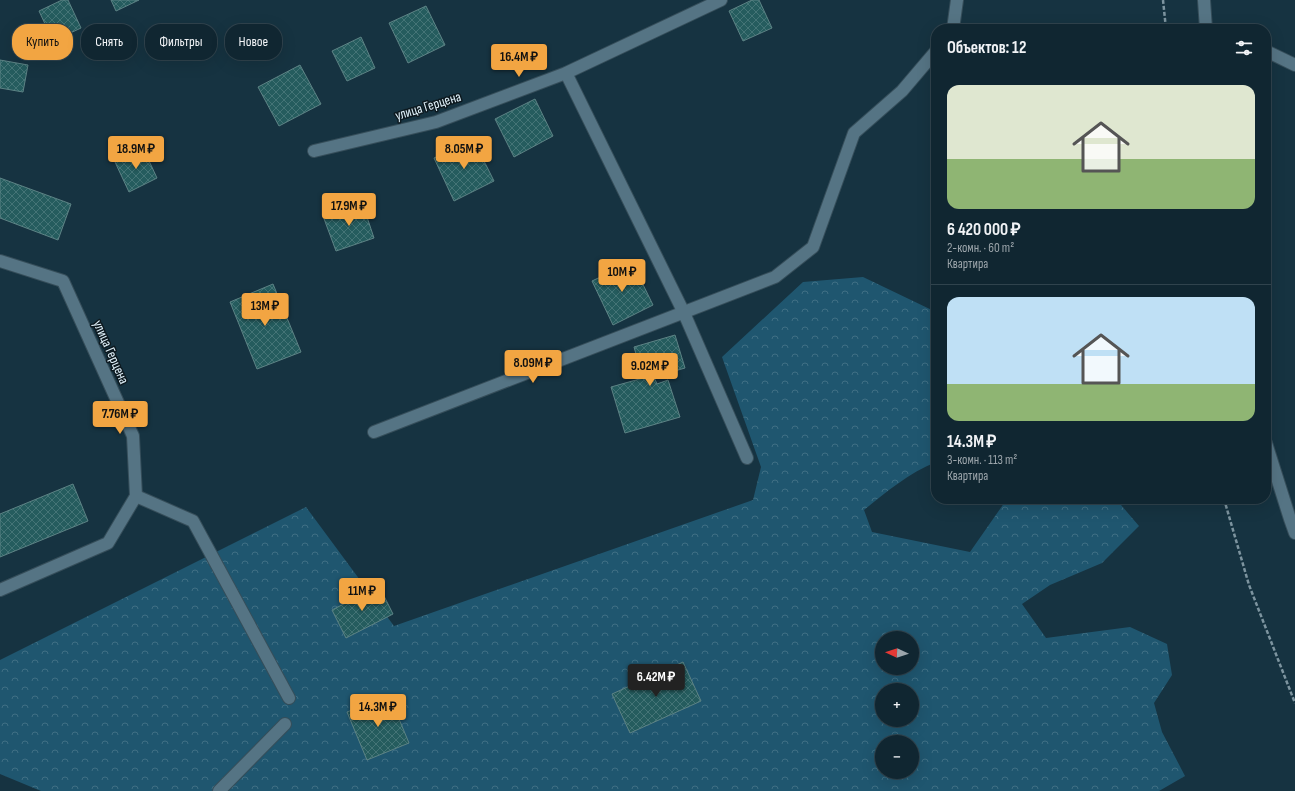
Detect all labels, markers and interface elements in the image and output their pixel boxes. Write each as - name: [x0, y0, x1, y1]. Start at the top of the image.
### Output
- chip: Купить: [12, 24, 73, 60]
- chip: Снять: [81, 24, 137, 60]
- chip: Фильтры: [145, 24, 217, 60]
- chip: Новое: [225, 24, 282, 60]
- icon: filters: [1233, 37, 1255, 59]
- text: Объектов: 12: [947, 38, 1026, 58]
- pin: 16.4M ₽: [482, 44, 556, 78]
- text: 16.4M ₽: [500, 49, 538, 65]
- street label: улица Герцена: [393, 88, 463, 124]
- icon: home: [1065, 111, 1137, 183]
- pin: 18.9M ₽: [99, 136, 173, 170]
- pin: 8.05M ₽: [427, 136, 501, 170]
- text: 18.9M ₽: [117, 141, 155, 157]
- text: 8.05M ₽: [445, 141, 483, 157]
- pin: 17.9M ₽: [312, 193, 386, 227]
- text: 17.9M ₽: [331, 198, 367, 214]
- text: 6 420 000 ₽: [947, 220, 1021, 240]
- text: 2-комн. · 60 m²: [947, 240, 1014, 256]
- text: Квартира: [947, 256, 988, 272]
- pin: 10M ₽: [594, 259, 650, 293]
- text: 10M ₽: [607, 264, 637, 280]
- pin: 13M ₽: [237, 293, 293, 327]
- text: 13M ₽: [251, 298, 279, 314]
- street label: улица Герцена: [89, 317, 133, 387]
- icon: home: [1065, 323, 1137, 395]
- pin: 8.09M ₽: [496, 350, 570, 384]
- pin: 9.02M ₽: [613, 353, 687, 387]
- text: 8.09M ₽: [514, 355, 552, 371]
- text: 9.02M ₽: [631, 358, 669, 374]
- pin: 7.76M ₽: [83, 401, 157, 435]
- text: 7.76M ₽: [102, 406, 138, 422]
- text: 14.3M ₽: [947, 432, 997, 452]
- text: 3-комн. · 113 m²: [947, 452, 1017, 468]
- text: Квартира: [947, 468, 988, 484]
- pin: 11M ₽: [334, 578, 390, 612]
- text: 11M ₽: [348, 583, 376, 599]
- north arrow: [875, 631, 919, 675]
- map controls: [875, 631, 919, 779]
- pin: 6.42M ₽: [619, 664, 693, 698]
- text: 6.42M ₽: [637, 669, 675, 685]
- button: +: [875, 683, 919, 727]
- pin: 14.3M ₽: [341, 694, 415, 728]
- text: 14.3M ₽: [359, 699, 397, 715]
- button: −: [875, 735, 919, 779]

